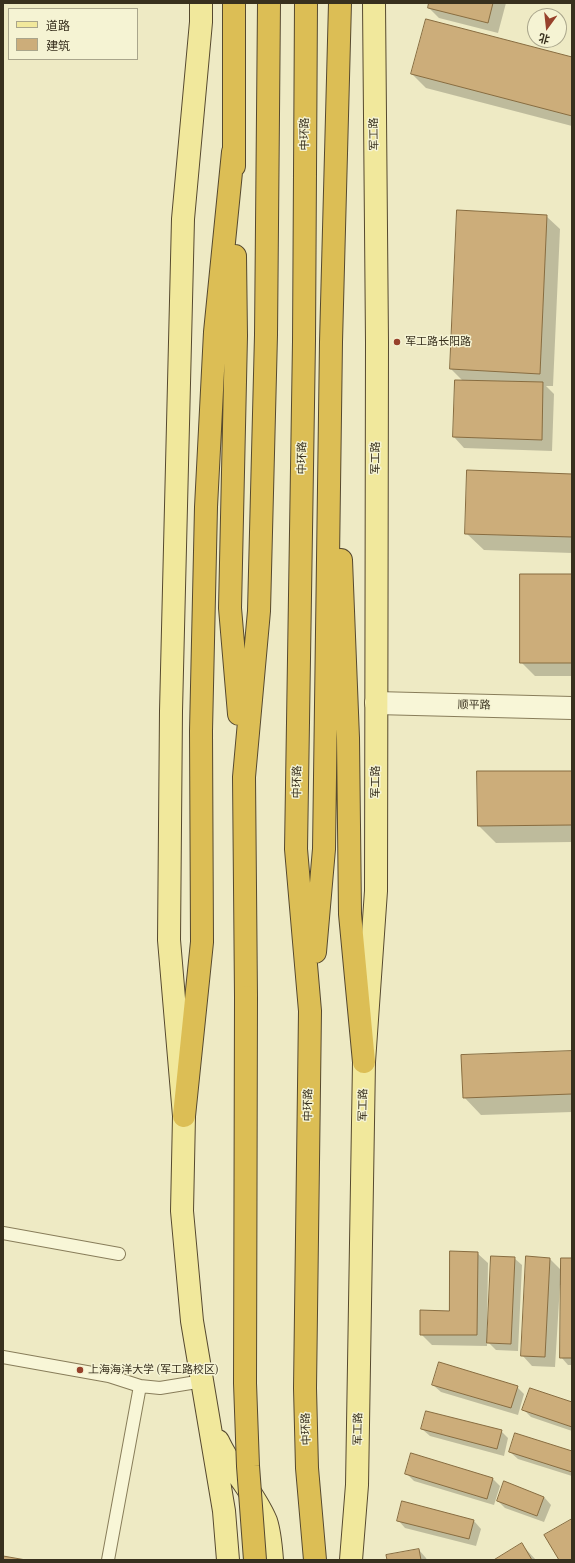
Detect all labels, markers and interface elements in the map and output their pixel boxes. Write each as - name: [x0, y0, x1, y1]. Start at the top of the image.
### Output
- legend: [8, 8, 138, 60]
- north arrow: [527, 8, 567, 48]
- text: 道路: [46, 17, 70, 33]
- text: 北: [537, 30, 551, 48]
- text: 建筑: [46, 37, 70, 53]
- street label: 军工路: [367, 117, 381, 151]
- street label: 中环路: [298, 118, 312, 150]
- place label: 军工路长阳路: [405, 335, 471, 349]
- marker: 军工路长阳路: [392, 337, 402, 347]
- street label: 中环路: [295, 441, 309, 475]
- street label: 军工路: [369, 442, 383, 474]
- street label: 顺平路: [457, 698, 491, 712]
- street label: 中环路: [290, 765, 304, 799]
- street label: 军工路: [369, 766, 383, 798]
- street label: 中环路: [301, 1088, 315, 1122]
- street label: 军工路: [356, 1088, 370, 1122]
- place label: 上海海洋大学 (军工路校区): [88, 1363, 218, 1377]
- marker: 上海海洋大学 (军工路校区): [75, 1365, 85, 1375]
- street label: 中环路: [299, 1412, 313, 1446]
- street label: 军工路: [351, 1412, 365, 1446]

